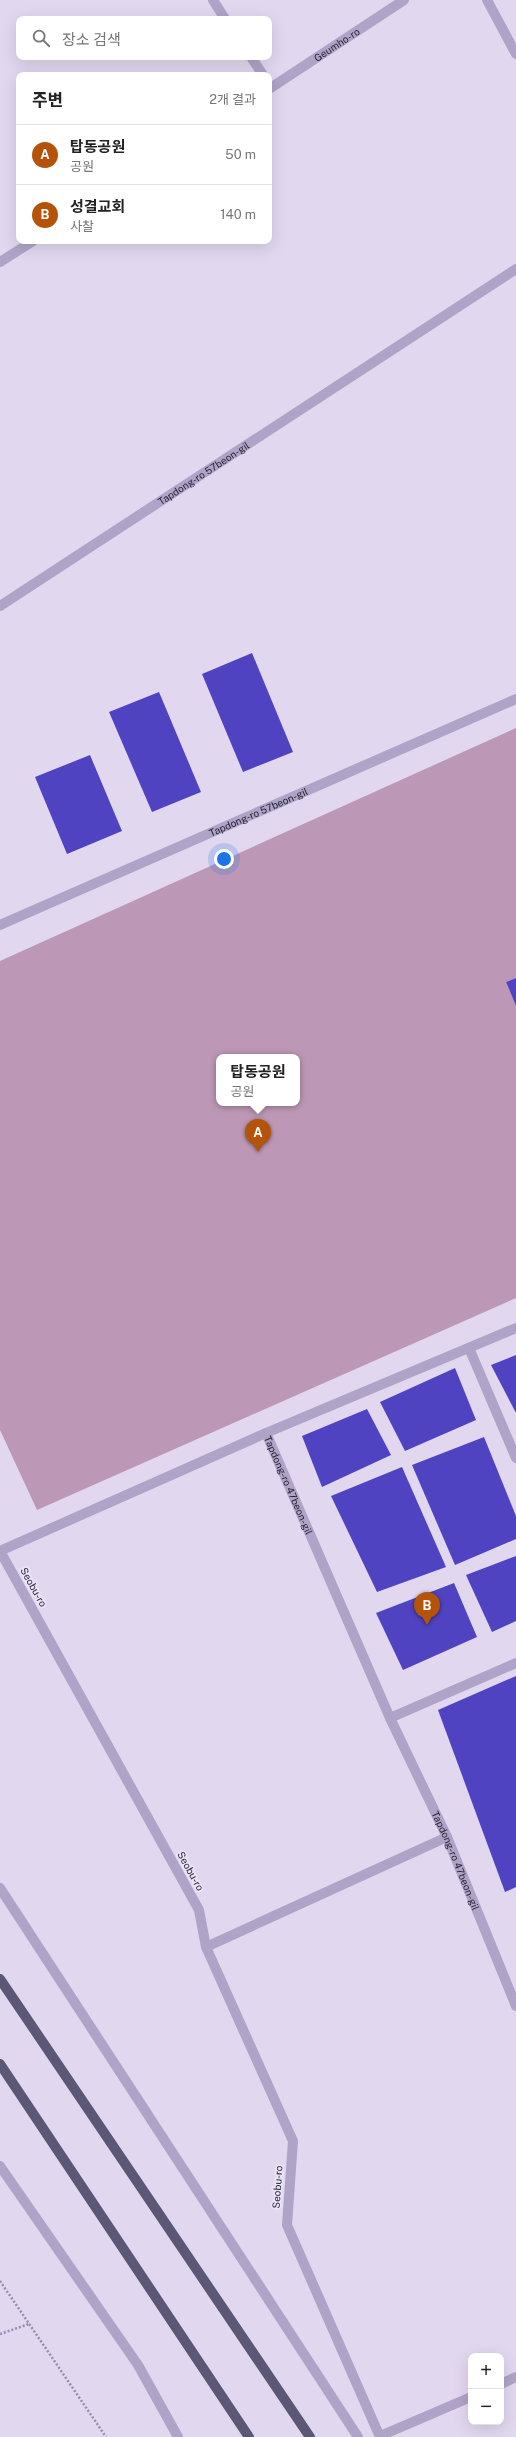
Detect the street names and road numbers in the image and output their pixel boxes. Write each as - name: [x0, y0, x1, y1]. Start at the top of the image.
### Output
- street label: Geumho-ro: [311, 25, 362, 64]
- street label: Tapdong-ro 57beon-gil: [156, 439, 251, 507]
- street label: Tapdong-ro 57beon-gil: [207, 785, 310, 839]
- street label: Tapdong-ro 47beon-gil: [262, 1434, 315, 1536]
- street label: Seobu-ro: [18, 1565, 50, 1609]
- street label: Tapdong-ro 47beon-gil: [429, 1809, 482, 1912]
- street label: Seobu-ro: [175, 1849, 207, 1893]
- street label: Seobu-ro: [270, 2165, 285, 2209]

